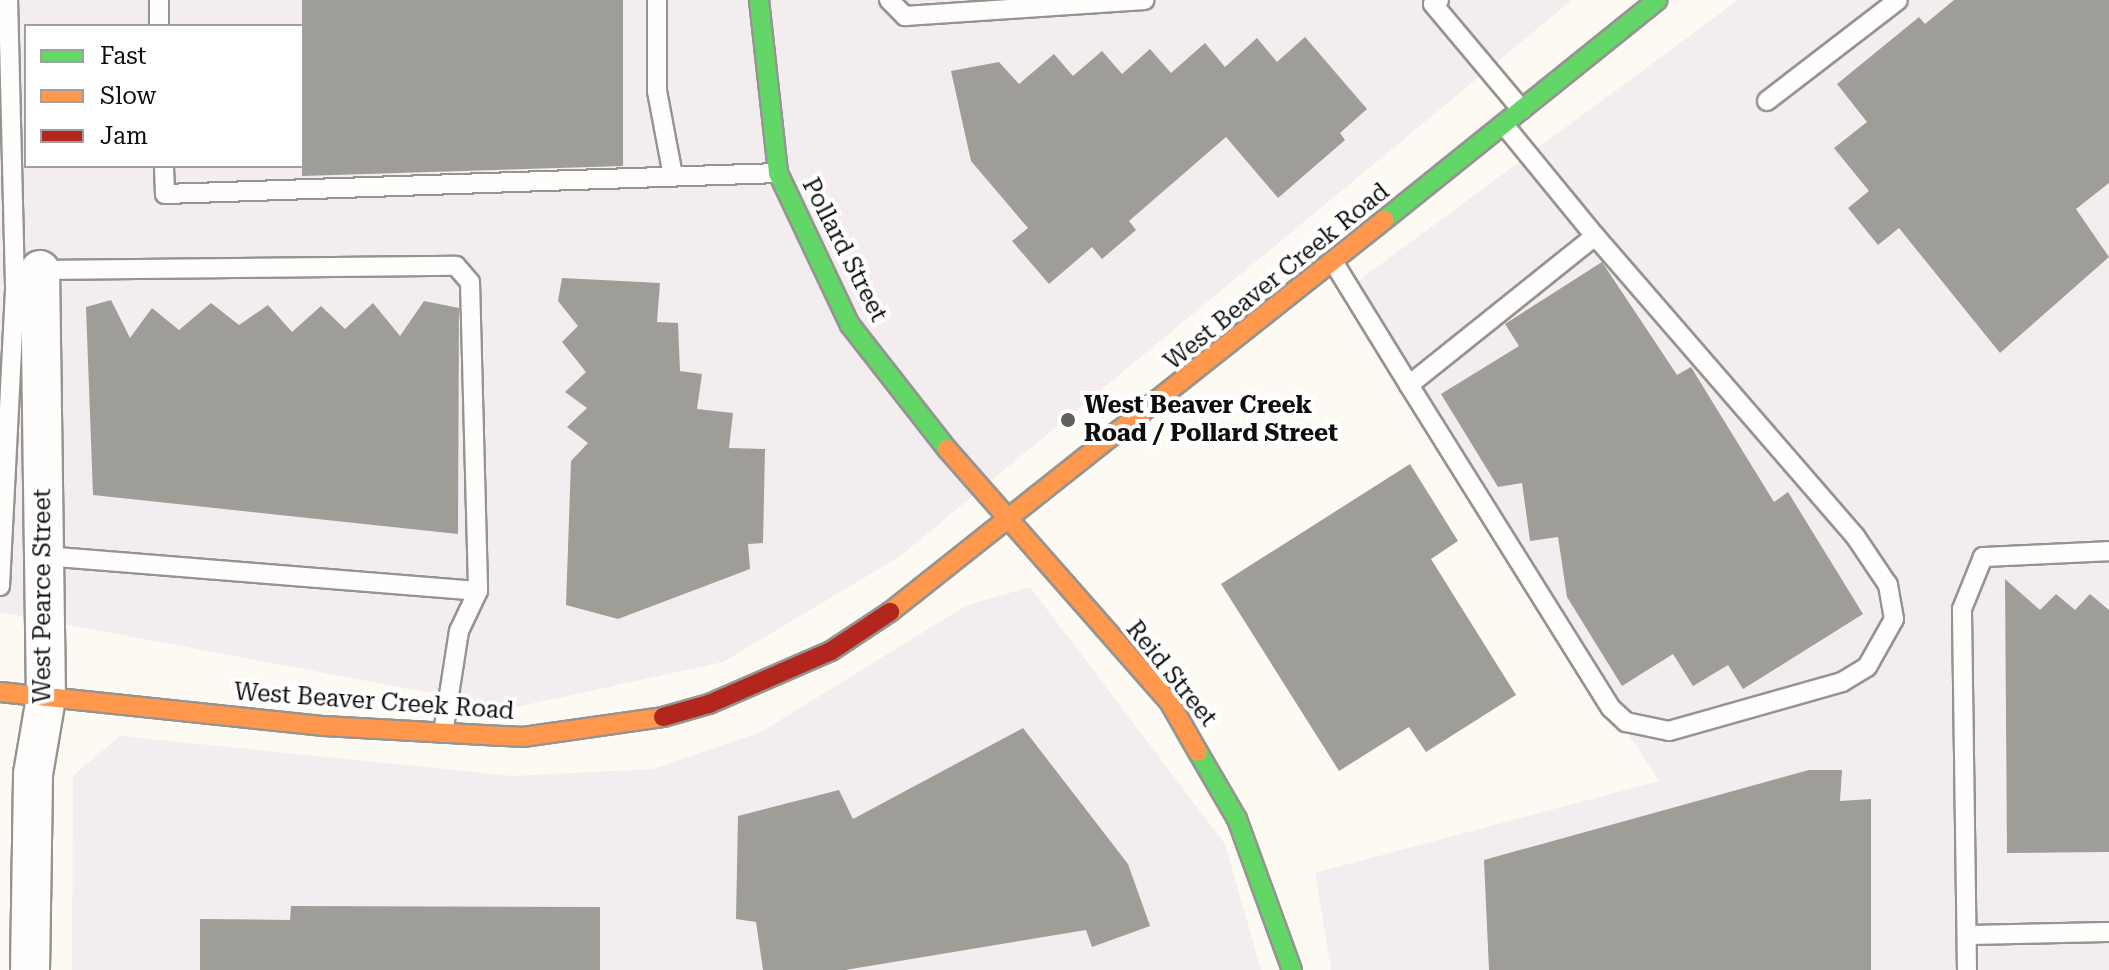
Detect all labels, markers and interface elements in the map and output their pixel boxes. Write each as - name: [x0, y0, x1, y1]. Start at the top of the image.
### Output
- legend: [24, 24, 304, 168]
- text: Fast: [100, 42, 147, 70]
- text: Slow: [100, 82, 156, 110]
- text: Jam: [100, 122, 148, 150]
- street label: Pollard Street: [795, 173, 893, 327]
- street label: West Beaver Creek Road: [1159, 178, 1395, 376]
- place label: West Beaver Creek Road / Pollard Street: [1084, 392, 1338, 448]
- marker: West Beaver Creek Road / Pollard Street: [1059, 411, 1077, 429]
- street label: West Pearce Street: [29, 488, 57, 704]
- street label: Reid Street: [1120, 615, 1222, 733]
- street label: West Beaver Creek Road: [233, 678, 515, 726]

